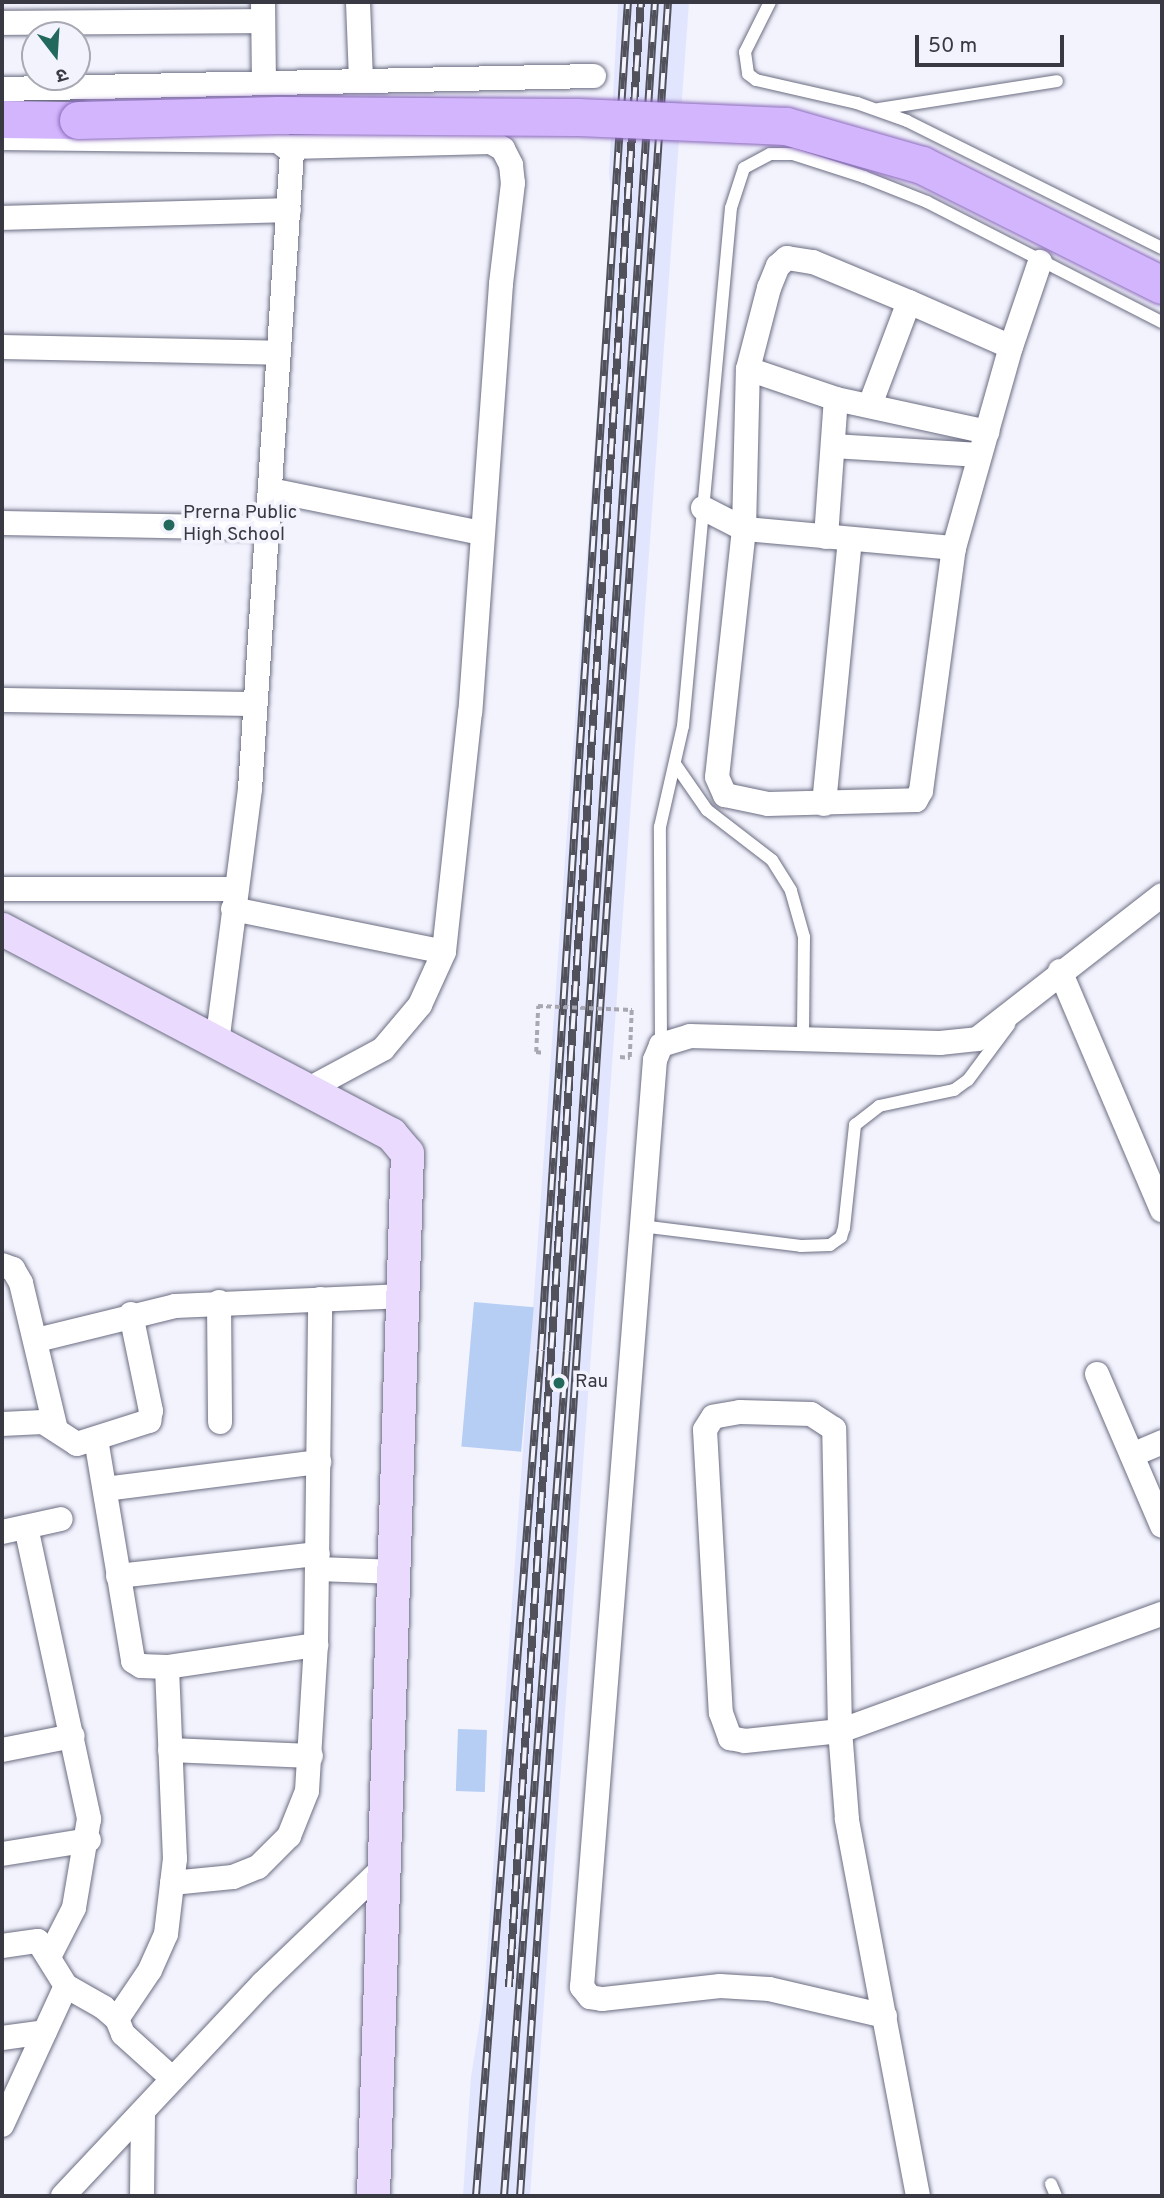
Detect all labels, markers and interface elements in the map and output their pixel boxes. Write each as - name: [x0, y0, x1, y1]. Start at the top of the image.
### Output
- north arrow: [21, 21, 91, 91]
- scale bar: [919, 21, 1068, 65]
- text: 50 m: [928, 33, 977, 60]
- text: उ: [53, 61, 70, 87]
- place label: Prerna Public High School: [183, 503, 297, 547]
- marker: Prerna Public High School: [161, 517, 177, 533]
- place label: Rau: [575, 1372, 608, 1394]
- marker: Rau: [549, 1373, 569, 1393]

